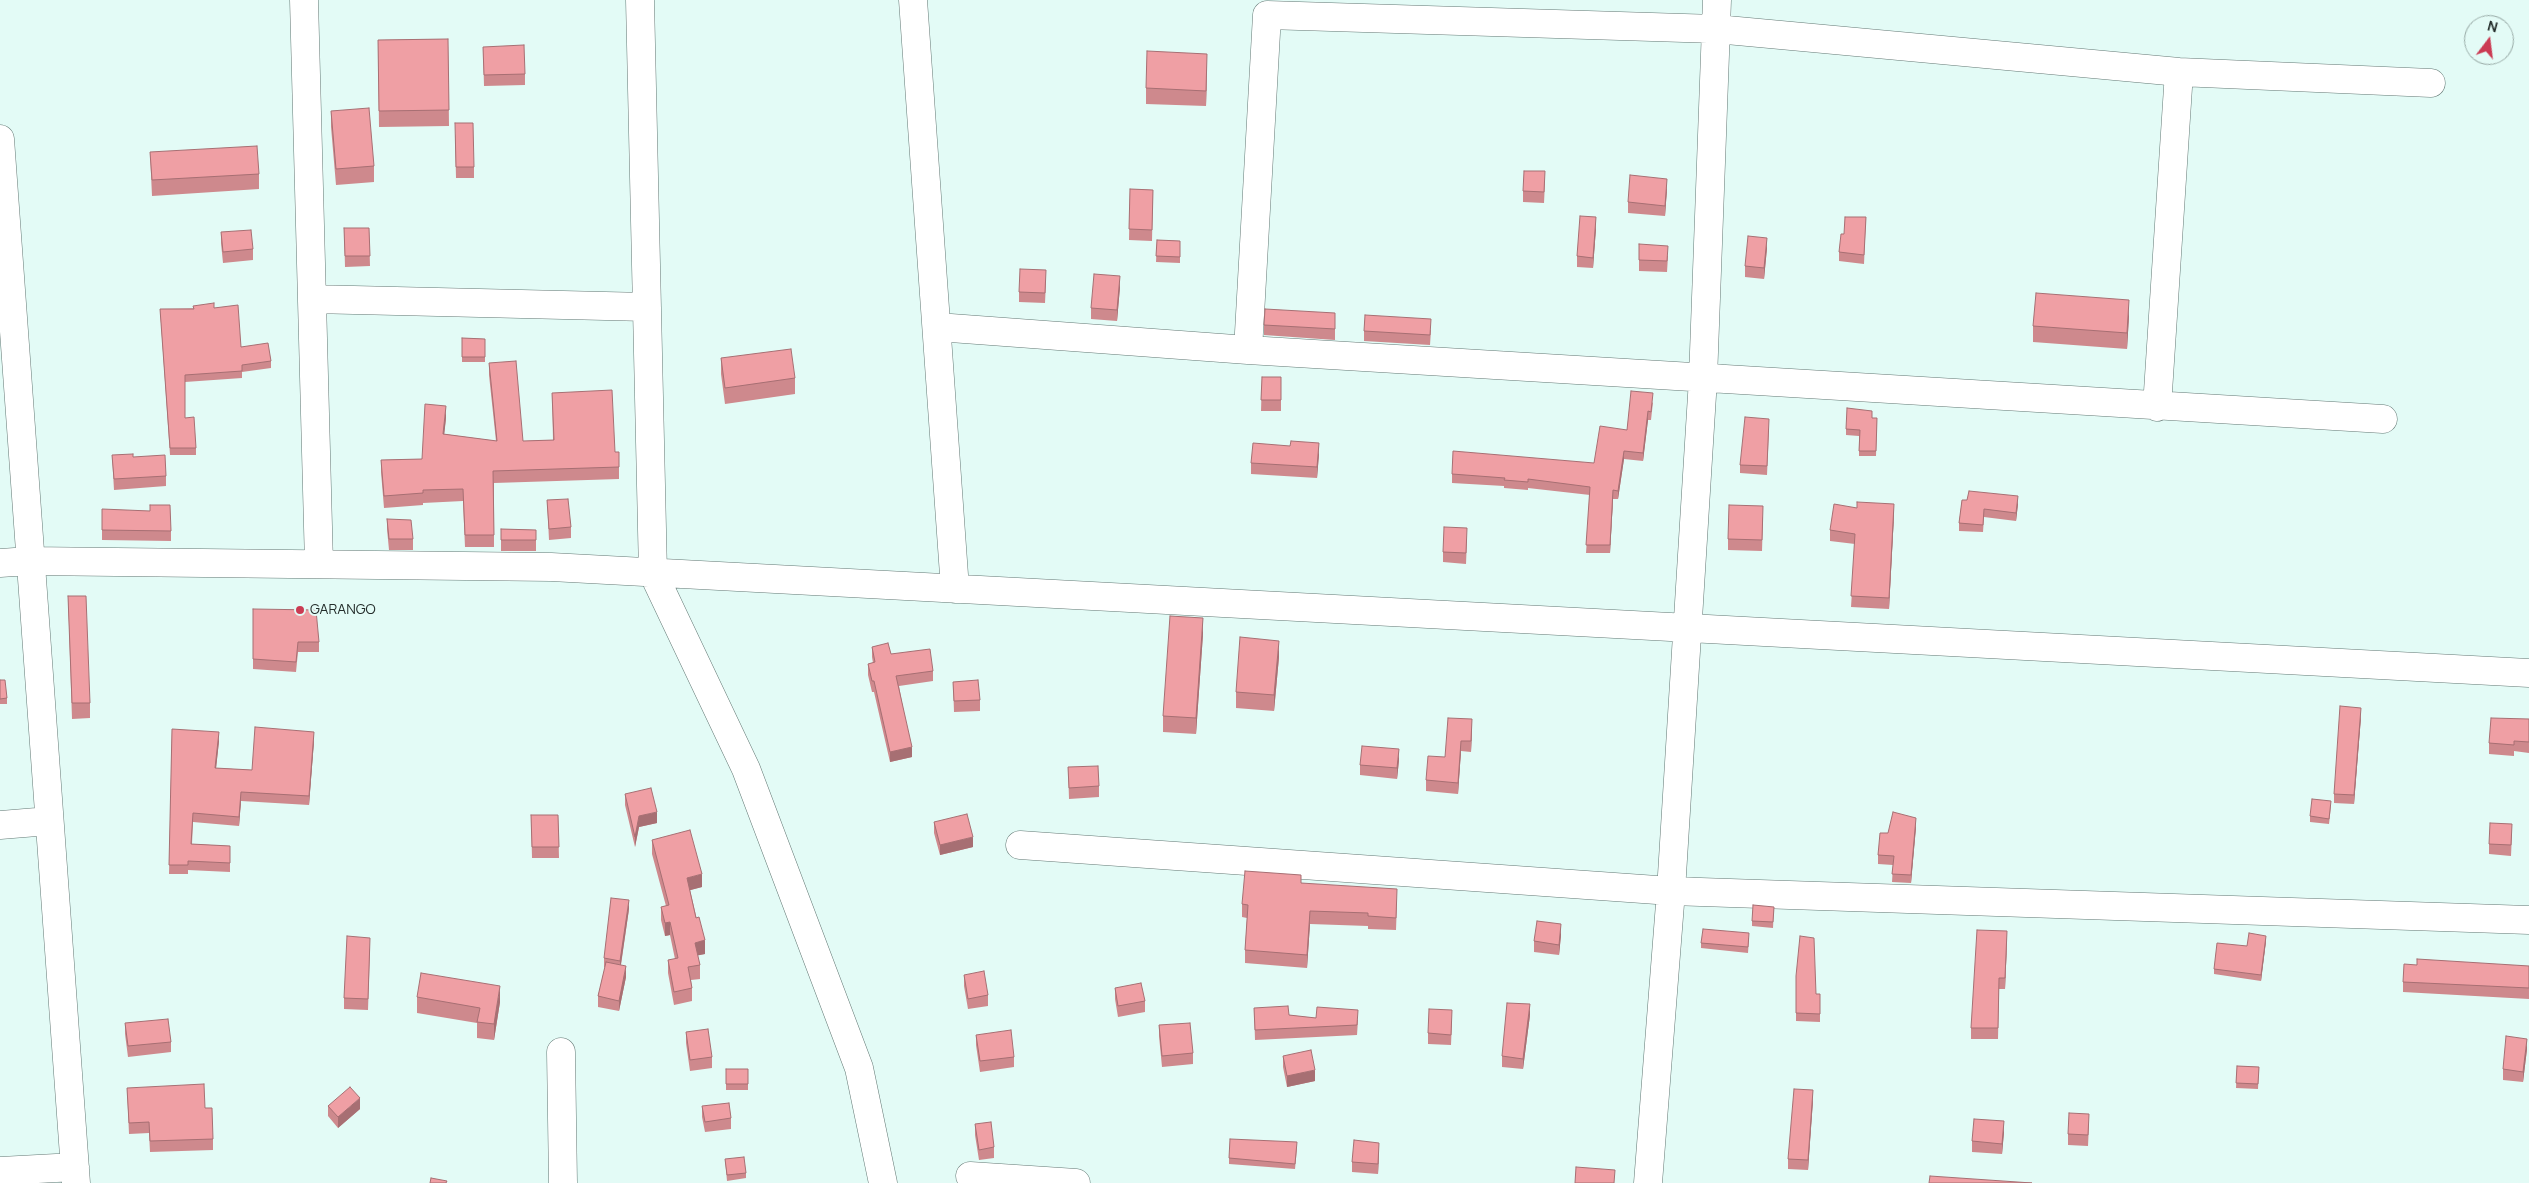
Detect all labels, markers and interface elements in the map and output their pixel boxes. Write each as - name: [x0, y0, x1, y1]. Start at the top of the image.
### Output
- north arrow: [2464, 15, 2514, 65]
- text: N: [2485, 16, 2500, 36]
- place label: GARANGO: [310, 602, 376, 618]
- marker: GARANGO: [294, 604, 306, 616]

